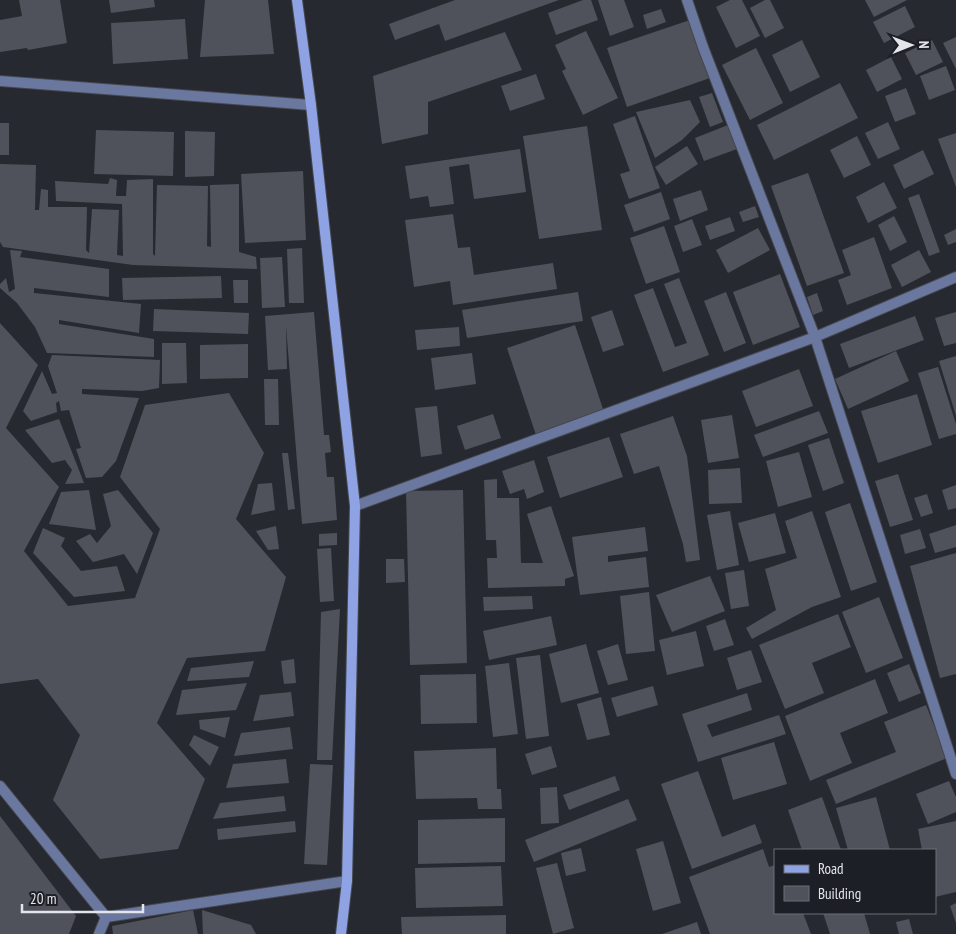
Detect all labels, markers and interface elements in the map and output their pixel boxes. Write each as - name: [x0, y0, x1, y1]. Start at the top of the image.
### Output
- north arrow: [886, 20, 936, 70]
- text: N: [915, 41, 933, 49]
- legend: [774, 849, 936, 914]
- text: Road: [818, 859, 844, 878]
- scale bar: [22, 882, 144, 914]
- text: Building: [818, 884, 861, 903]
- text: 20 m: [30, 889, 56, 908]

